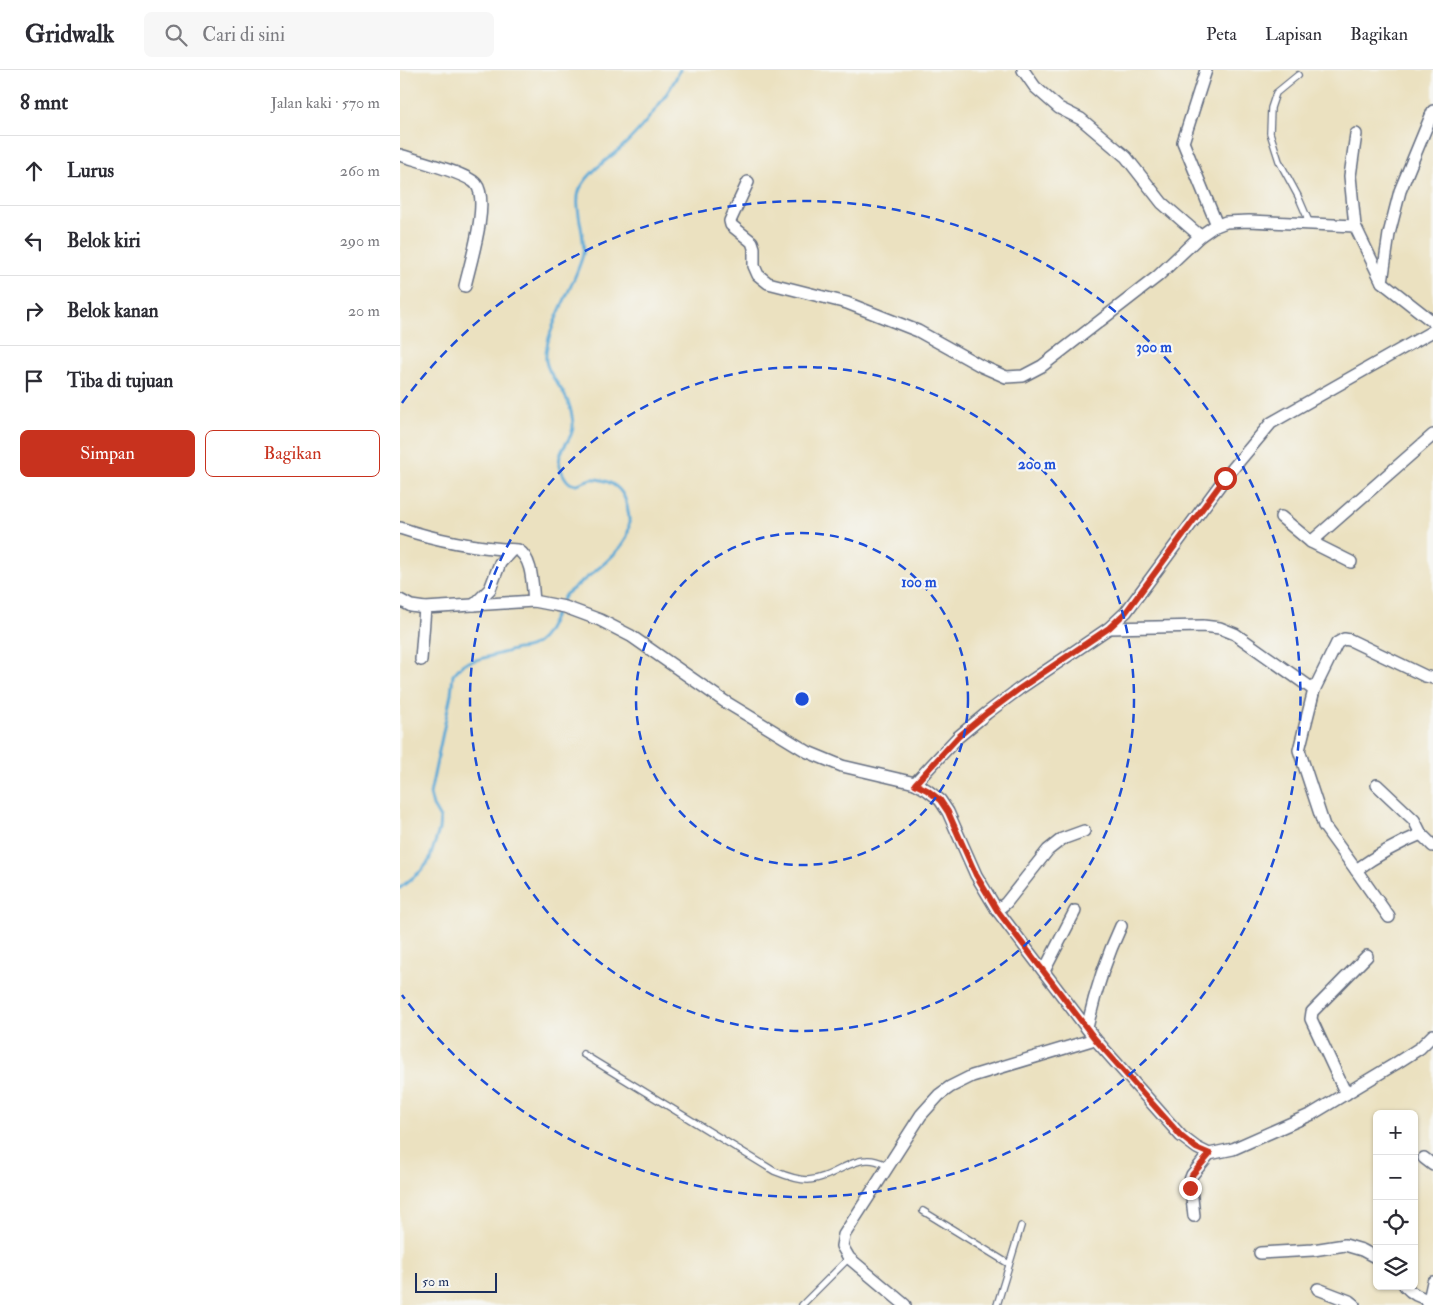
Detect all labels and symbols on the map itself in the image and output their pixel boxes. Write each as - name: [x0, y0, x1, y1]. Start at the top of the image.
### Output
- text: 300 m: [1136, 338, 1172, 357]
- text: 200 m: [1018, 455, 1056, 474]
- route start: [1214, 467, 1237, 490]
- text: 100 m: [901, 573, 937, 592]
- centre of rings: [793, 690, 811, 708]
- route end: [1179, 1177, 1202, 1200]
- scale bar: [415, 1270, 498, 1293]

